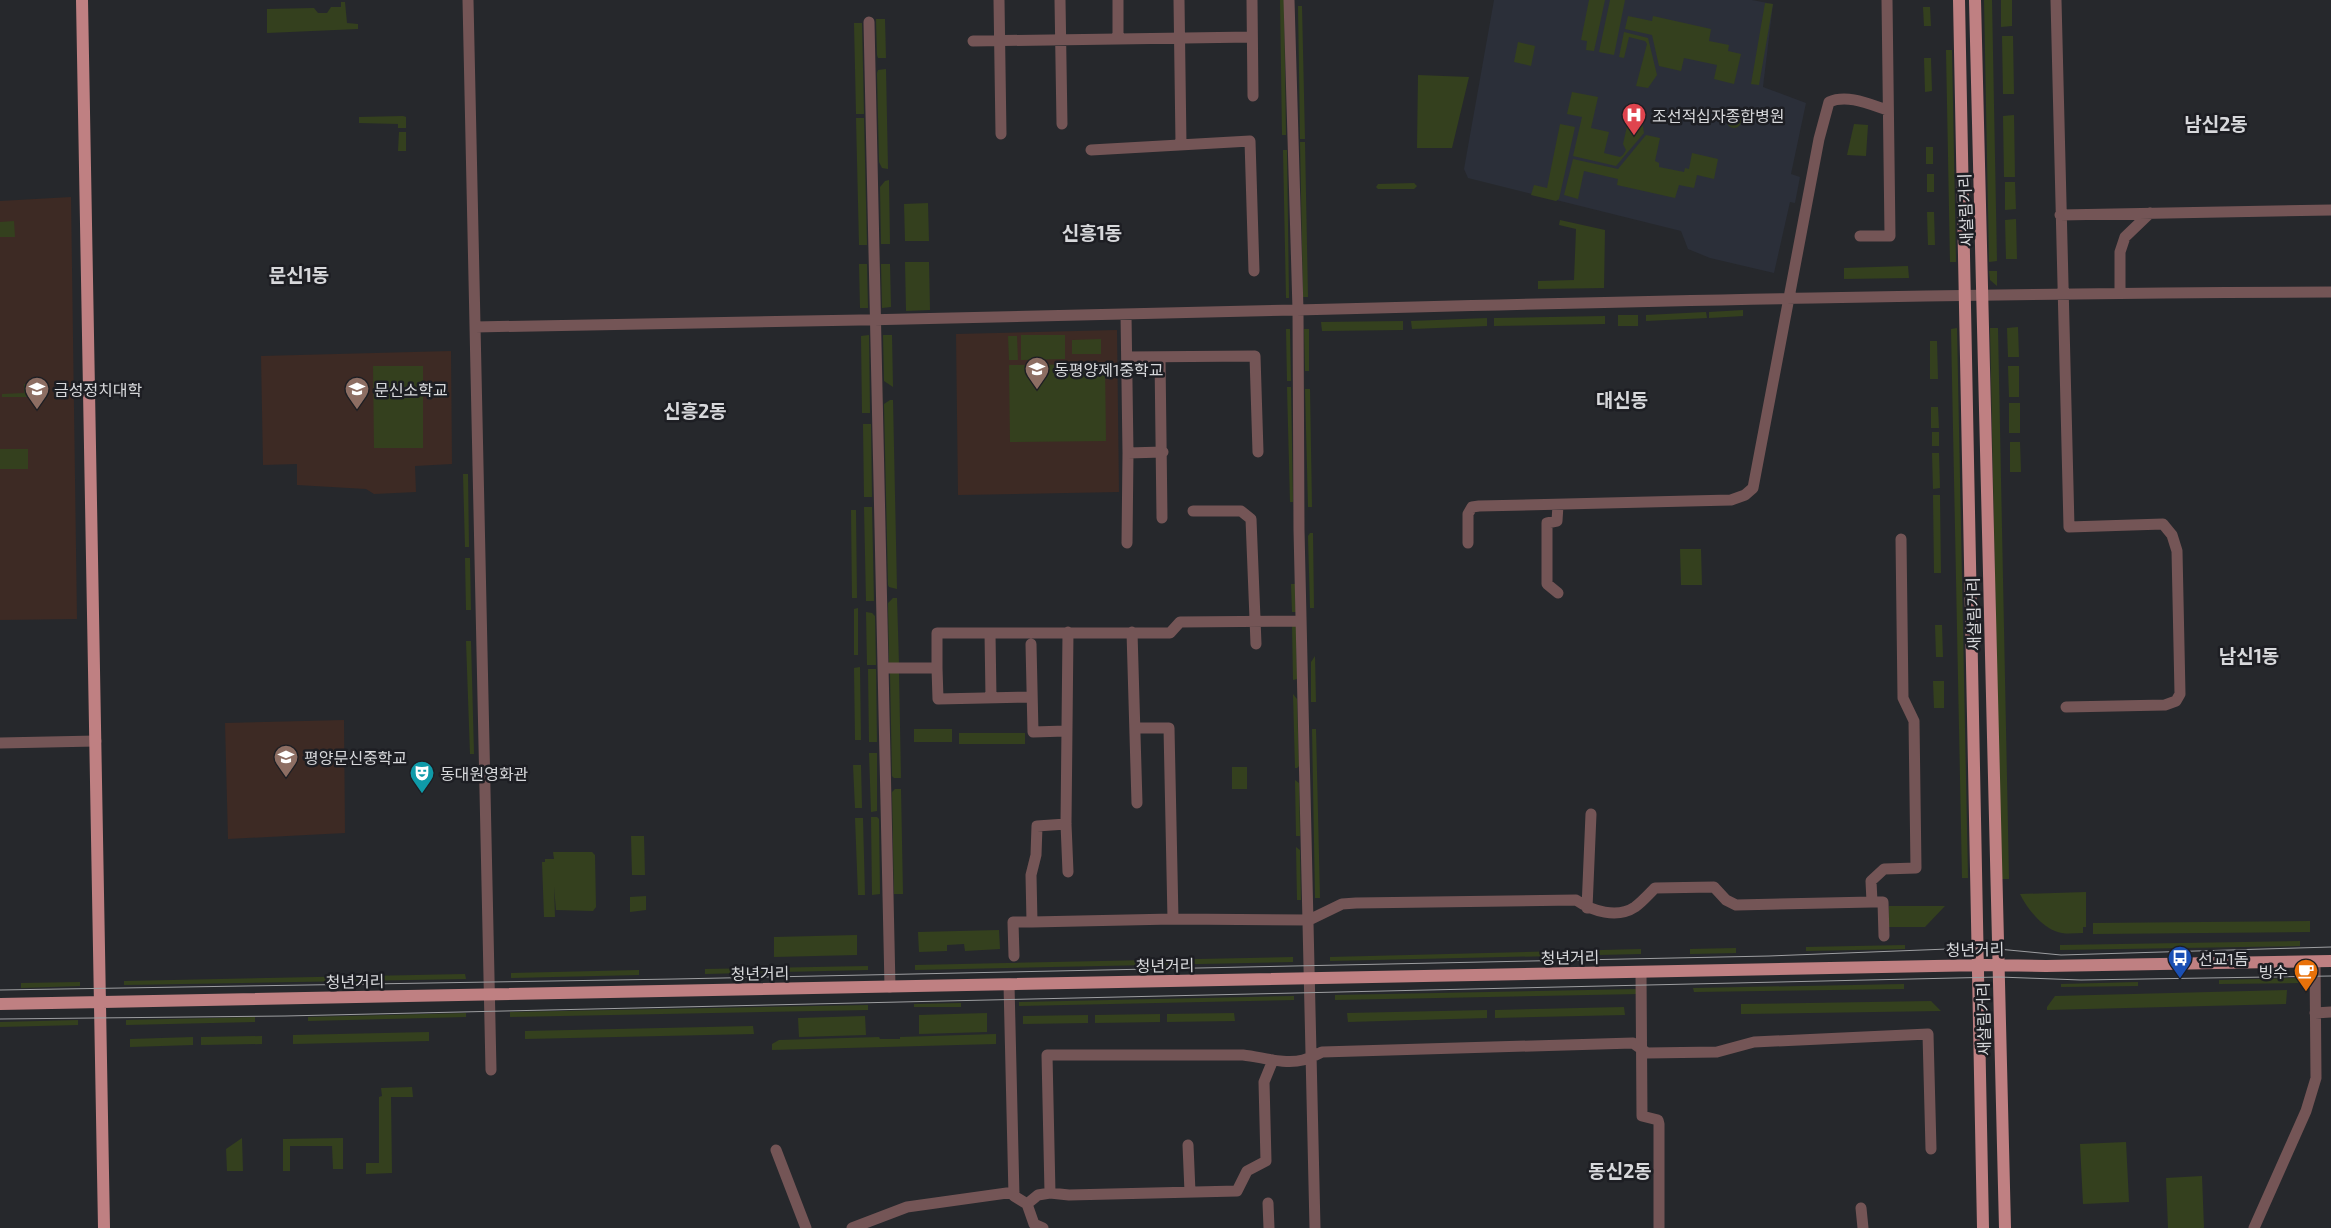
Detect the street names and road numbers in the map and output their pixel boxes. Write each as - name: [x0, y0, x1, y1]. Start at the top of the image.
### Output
- street label: 새살림거리: [1954, 173, 1976, 247]
- street label: 새살림거리: [1963, 577, 1983, 651]
- street label: 청년거리: [1945, 939, 2005, 959]
- street label: 청년거리: [1540, 947, 1600, 967]
- street label: 청년거리: [1135, 955, 1195, 975]
- street label: 청년거리: [730, 963, 790, 983]
- street label: 청년거리: [325, 971, 385, 991]
- street label: 새살림거리: [1973, 982, 1993, 1056]

